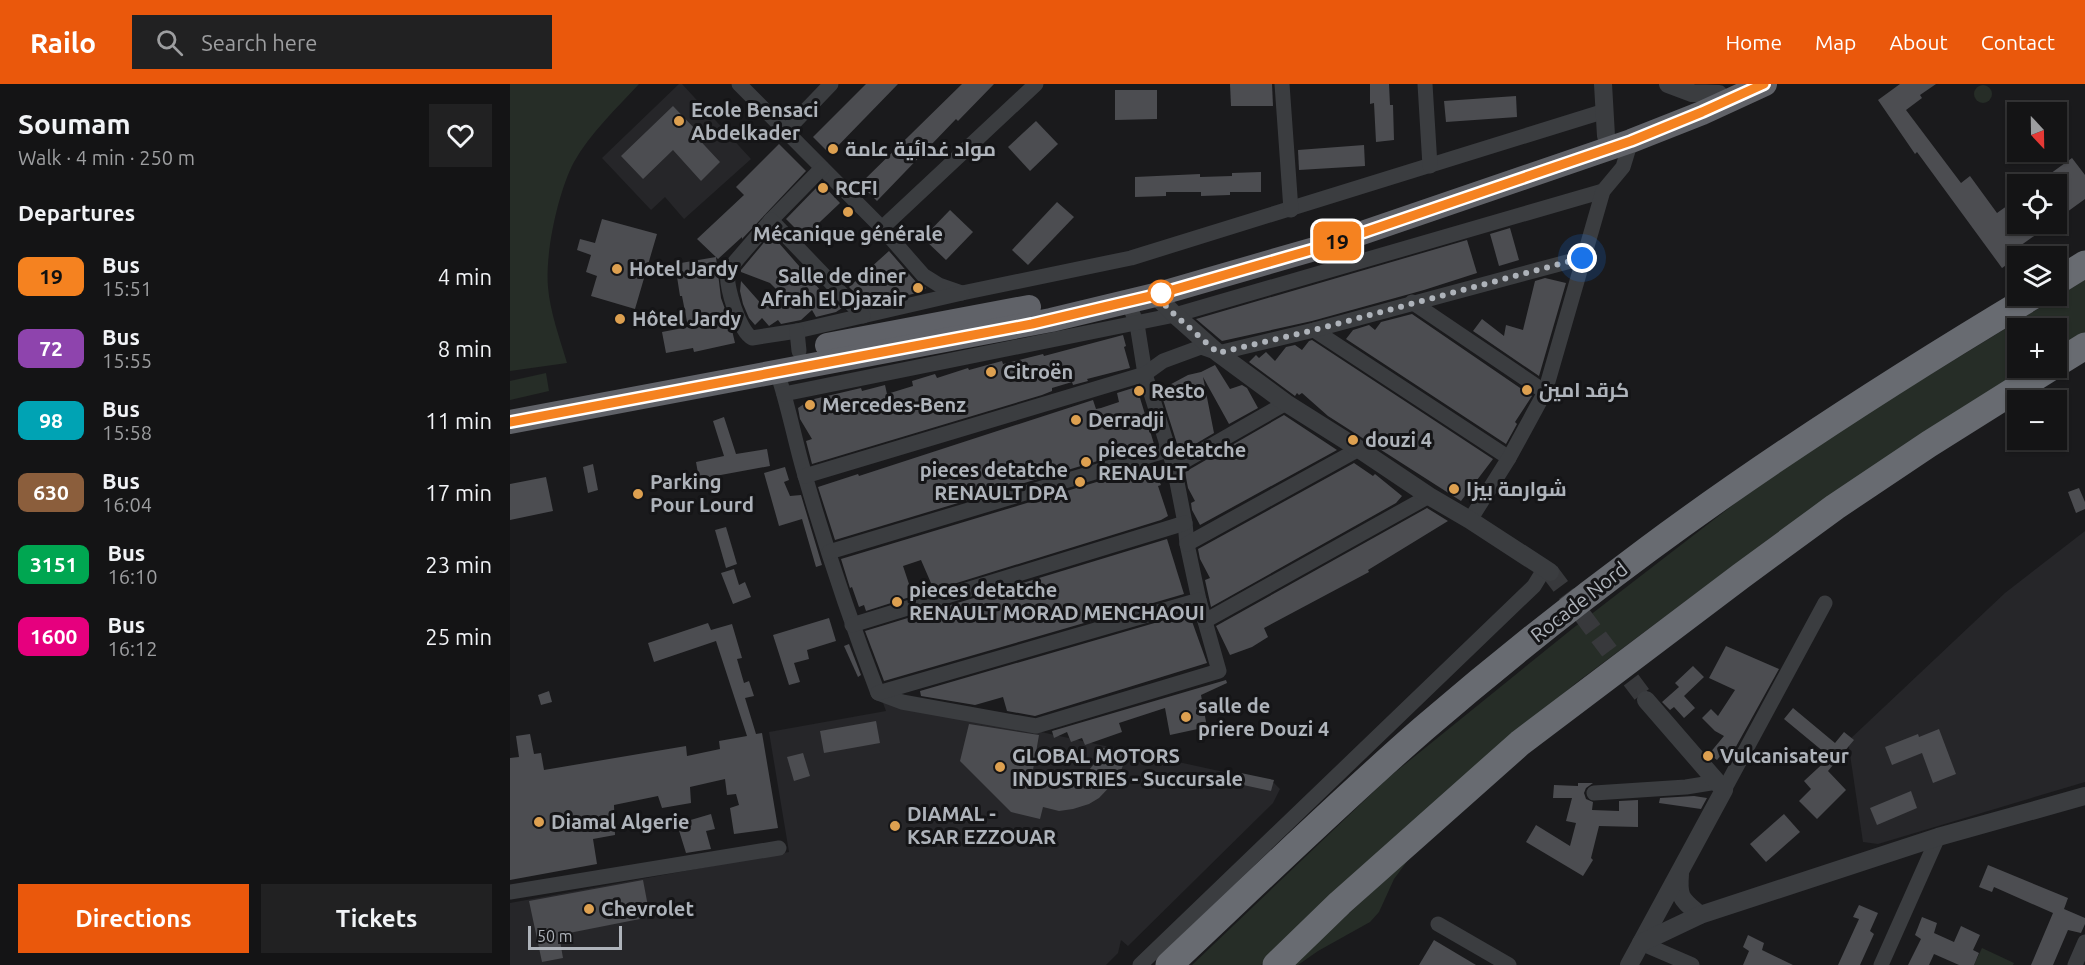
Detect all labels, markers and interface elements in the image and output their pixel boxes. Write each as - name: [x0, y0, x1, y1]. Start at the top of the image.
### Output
- search box: [132, 15, 552, 69]
- icon: search: [153, 26, 186, 59]
- text: Railo: [30, 27, 96, 58]
- text: Search here: [201, 30, 317, 55]
- text: Home: [1725, 30, 1782, 54]
- text: Map: [1815, 30, 1856, 54]
- text: About: [1889, 30, 1948, 54]
- text: Contact: [1981, 30, 2055, 54]
- place label: Ecole Bensaci Abdelkader: [691, 98, 819, 144]
- north arrow: [2007, 102, 2067, 162]
- map controls: [2007, 102, 2067, 450]
- button: heart: [429, 104, 492, 167]
- text: Soumam: [18, 108, 131, 139]
- marker: Ecole Bensaci Abdelkader: [672, 114, 686, 128]
- place label: مواد غدائية عامة: [845, 137, 996, 161]
- marker: مواد غدائية عامة: [826, 142, 840, 156]
- text: Walk · 4 min · 250 m: [18, 146, 195, 169]
- button: locate: [2007, 174, 2067, 234]
- place label: RCFI: [835, 176, 878, 199]
- marker: RCFI: [816, 181, 830, 195]
- text: Departures: [18, 200, 135, 225]
- marker: Mécanique générale: [841, 205, 855, 219]
- place label: Mécanique générale: [753, 222, 943, 245]
- line badge: 19: [1310, 222, 1364, 260]
- text: 19: [1325, 229, 1349, 253]
- your location: [1567, 243, 1597, 273]
- button: layers: [2007, 246, 2067, 306]
- text: Bus: [102, 252, 140, 277]
- place label: Hotel Jardy: [629, 257, 738, 280]
- marker: Hotel Jardy: [610, 262, 624, 276]
- text: 19: [39, 264, 63, 288]
- text: 4 min: [438, 264, 492, 289]
- place label: Salle de diner Afrah El Djazair: [760, 264, 907, 310]
- text: 15:51: [102, 277, 152, 300]
- unlabelled marker: [1148, 280, 1174, 306]
- marker: Salle de diner Afrah El Djazair: [911, 281, 925, 295]
- place label: Hôtel Jardy: [632, 307, 741, 330]
- marker: Hôtel Jardy: [613, 312, 627, 326]
- button: +: [2007, 318, 2067, 378]
- text: Bus: [102, 324, 140, 349]
- text: 72: [39, 336, 63, 360]
- text: 8 min: [438, 336, 492, 361]
- text: 15:55: [102, 349, 152, 372]
- place label: Citroën: [1003, 360, 1073, 383]
- marker: Citroën: [984, 365, 998, 379]
- place label: كرقد امين: [1539, 378, 1629, 402]
- place label: Resto: [1151, 379, 1205, 402]
- marker: كرقد امين: [1520, 383, 1534, 397]
- marker: Resto: [1132, 384, 1146, 398]
- button: −: [2007, 390, 2067, 450]
- place label: Mercedes-Benz: [822, 393, 966, 416]
- text: Bus: [102, 396, 140, 421]
- marker: Mercedes-Benz: [803, 398, 817, 412]
- text: 98: [39, 408, 63, 432]
- text: 11 min: [425, 408, 492, 433]
- place label: Derradji: [1088, 408, 1164, 431]
- marker: Derradji: [1069, 413, 1083, 427]
- text: 15:58: [102, 421, 152, 444]
- place label: douzi 4: [1365, 428, 1432, 451]
- marker: douzi 4: [1346, 433, 1360, 447]
- place label: pieces detatche RENAULT: [1098, 438, 1246, 484]
- marker: pieces detatche RENAULT: [1079, 455, 1093, 469]
- place label: pieces detatche RENAULT DPA: [920, 458, 1068, 504]
- text: Bus: [102, 468, 140, 493]
- place label: Parking Pour Lourd: [650, 470, 754, 516]
- marker: pieces detatche RENAULT DPA: [1073, 475, 1087, 489]
- place label: شوارمة بيزا: [1466, 477, 1567, 501]
- text: 630: [33, 480, 69, 504]
- text: 17 min: [425, 480, 492, 505]
- marker: شوارمة بيزا: [1447, 482, 1461, 496]
- marker: Parking Pour Lourd: [631, 487, 645, 501]
- text: 16:04: [102, 493, 152, 516]
- text: Bus: [107, 540, 145, 565]
- text: 3151: [30, 552, 77, 576]
- text: 23 min: [425, 552, 492, 577]
- street label: Rocade Nord: [1526, 557, 1632, 646]
- text: 16:10: [107, 565, 157, 588]
- place label: pieces detatche RENAULT MORAD MENCHAOUI: [909, 578, 1205, 624]
- marker: pieces detatche RENAULT MORAD MENCHAOUI: [890, 595, 904, 609]
- text: Bus: [107, 612, 145, 637]
- text: 1600: [30, 624, 77, 648]
- text: 25 min: [425, 624, 492, 649]
- text: 16:12: [107, 637, 157, 660]
- place label: salle de priere Douzi 4: [1198, 694, 1329, 740]
- marker: salle de priere Douzi 4: [1179, 710, 1193, 724]
- place label: GLOBAL MOTORS INDUSTRIES - Succursale: [1012, 744, 1243, 790]
- place label: Vulcanisateur: [1720, 744, 1850, 767]
- marker: Vulcanisateur: [1701, 749, 1715, 763]
- marker: GLOBAL MOTORS INDUSTRIES - Succursale: [993, 760, 1007, 774]
- place label: DIAMAL - KSAR EZZOUAR: [907, 802, 1056, 848]
- place label: Diamal Algerie: [551, 810, 690, 833]
- marker: Diamal Algerie: [532, 815, 546, 829]
- marker: DIAMAL - KSAR EZZOUAR: [888, 819, 902, 833]
- button: Directions: [18, 884, 249, 953]
- button: Tickets: [261, 884, 492, 953]
- place label: Chevrolet: [601, 897, 694, 920]
- marker: Chevrolet: [582, 902, 596, 916]
- scale bar: [528, 923, 622, 950]
- text: 50 m: [537, 927, 573, 945]

